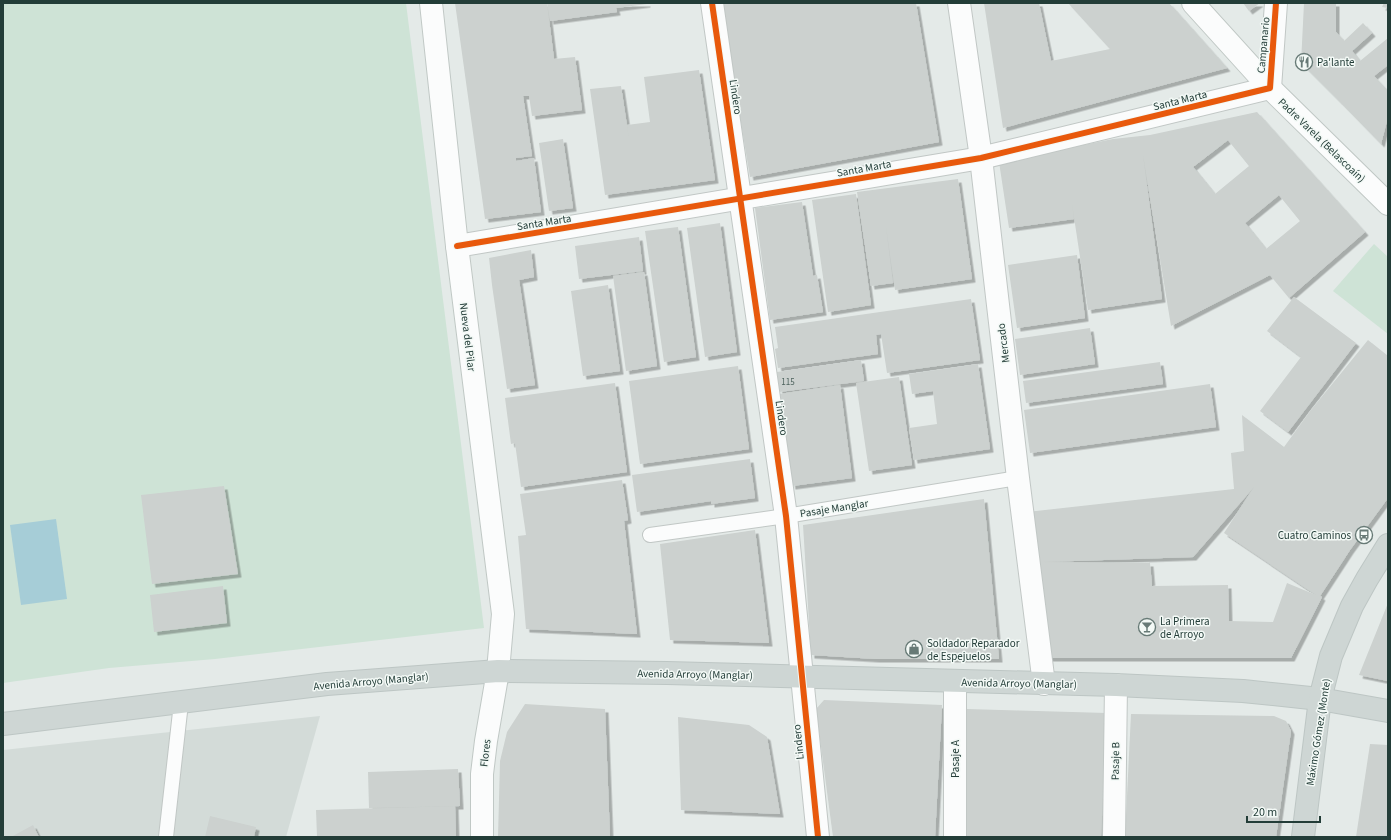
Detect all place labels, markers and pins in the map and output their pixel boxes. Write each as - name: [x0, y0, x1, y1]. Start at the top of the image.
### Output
- restaurant icon: Pa'lante: [1294, 52, 1314, 72]
- place label: Pa'lante: [1317, 55, 1355, 70]
- bus stop icon: Cuatro Caminos: [1354, 525, 1374, 545]
- place label: Cuatro Caminos: [1278, 528, 1351, 543]
- place label: La Primera de Arroyo: [1160, 614, 1210, 642]
- bar icon: La Primera de Arroyo: [1137, 617, 1157, 637]
- place label: Soldador Reparador de Espejuelos: [927, 636, 1020, 664]
- shop icon: Soldador Reparador de Espejuelos: [904, 639, 924, 659]

